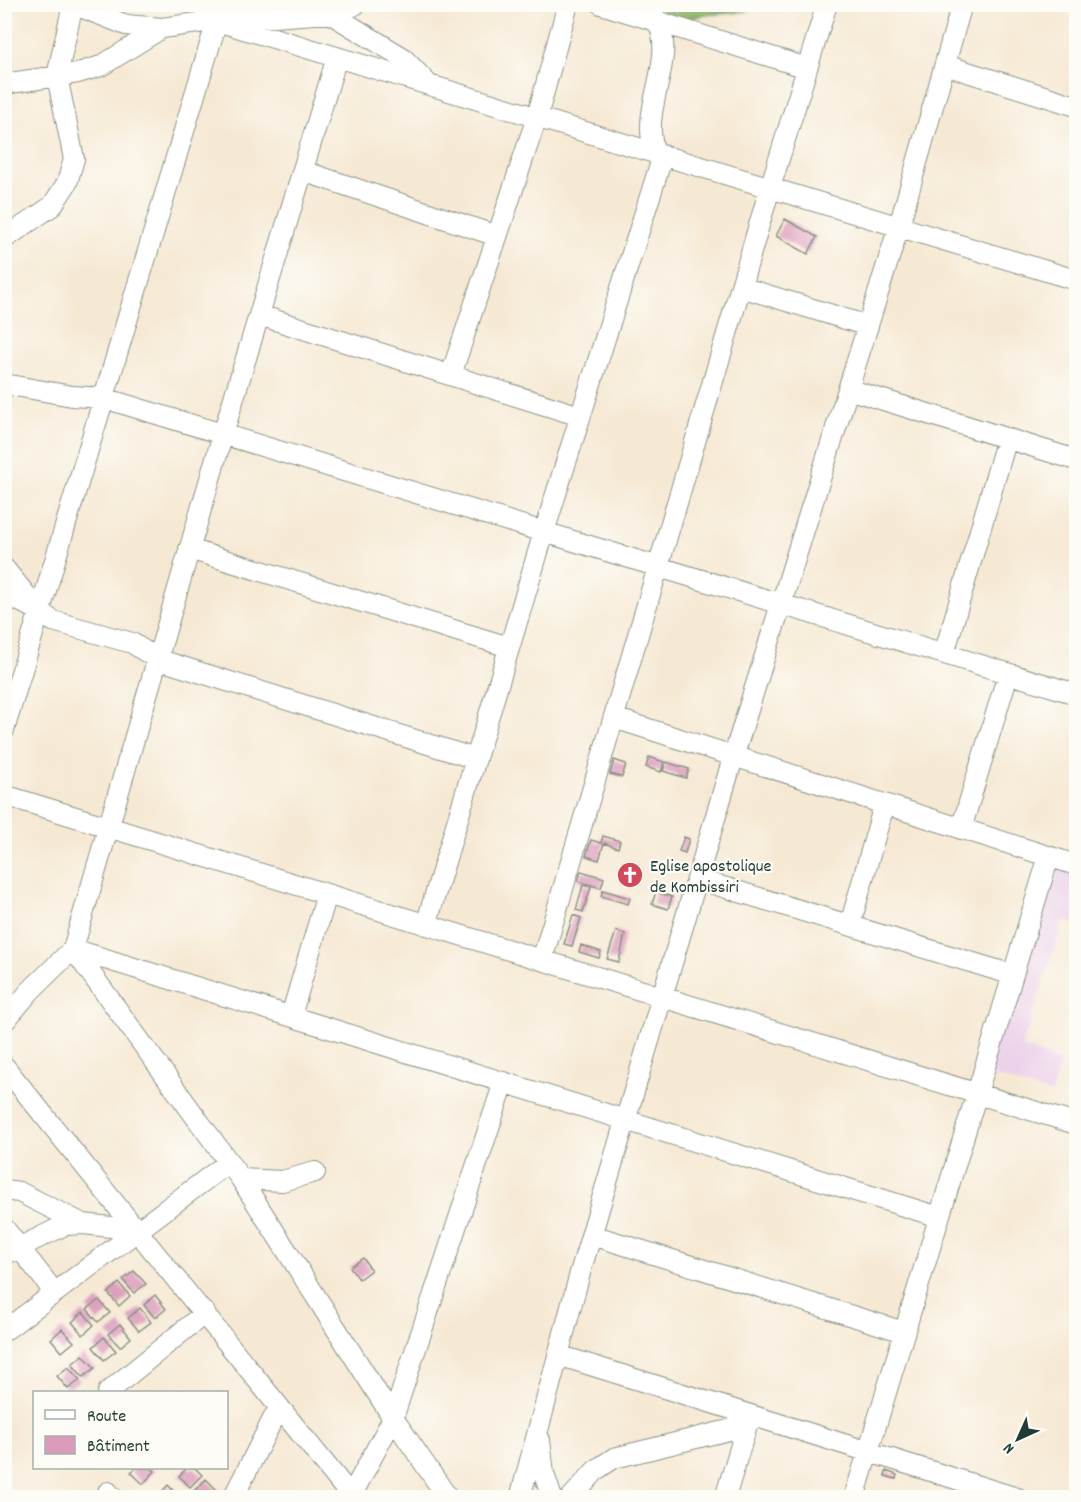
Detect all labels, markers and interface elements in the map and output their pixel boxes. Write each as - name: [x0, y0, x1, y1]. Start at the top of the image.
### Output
- place label: Eglise apostolique de Kombissiri: [650, 855, 772, 901]
- church icon: Eglise apostolique de Kombissiri: [615, 860, 645, 890]
- legend: [33, 1391, 228, 1469]
- text: Route: [87, 1405, 126, 1430]
- north arrow: [988, 1409, 1048, 1469]
- text: Bâtiment: [87, 1435, 150, 1460]
- text: N: [998, 1437, 1020, 1459]

